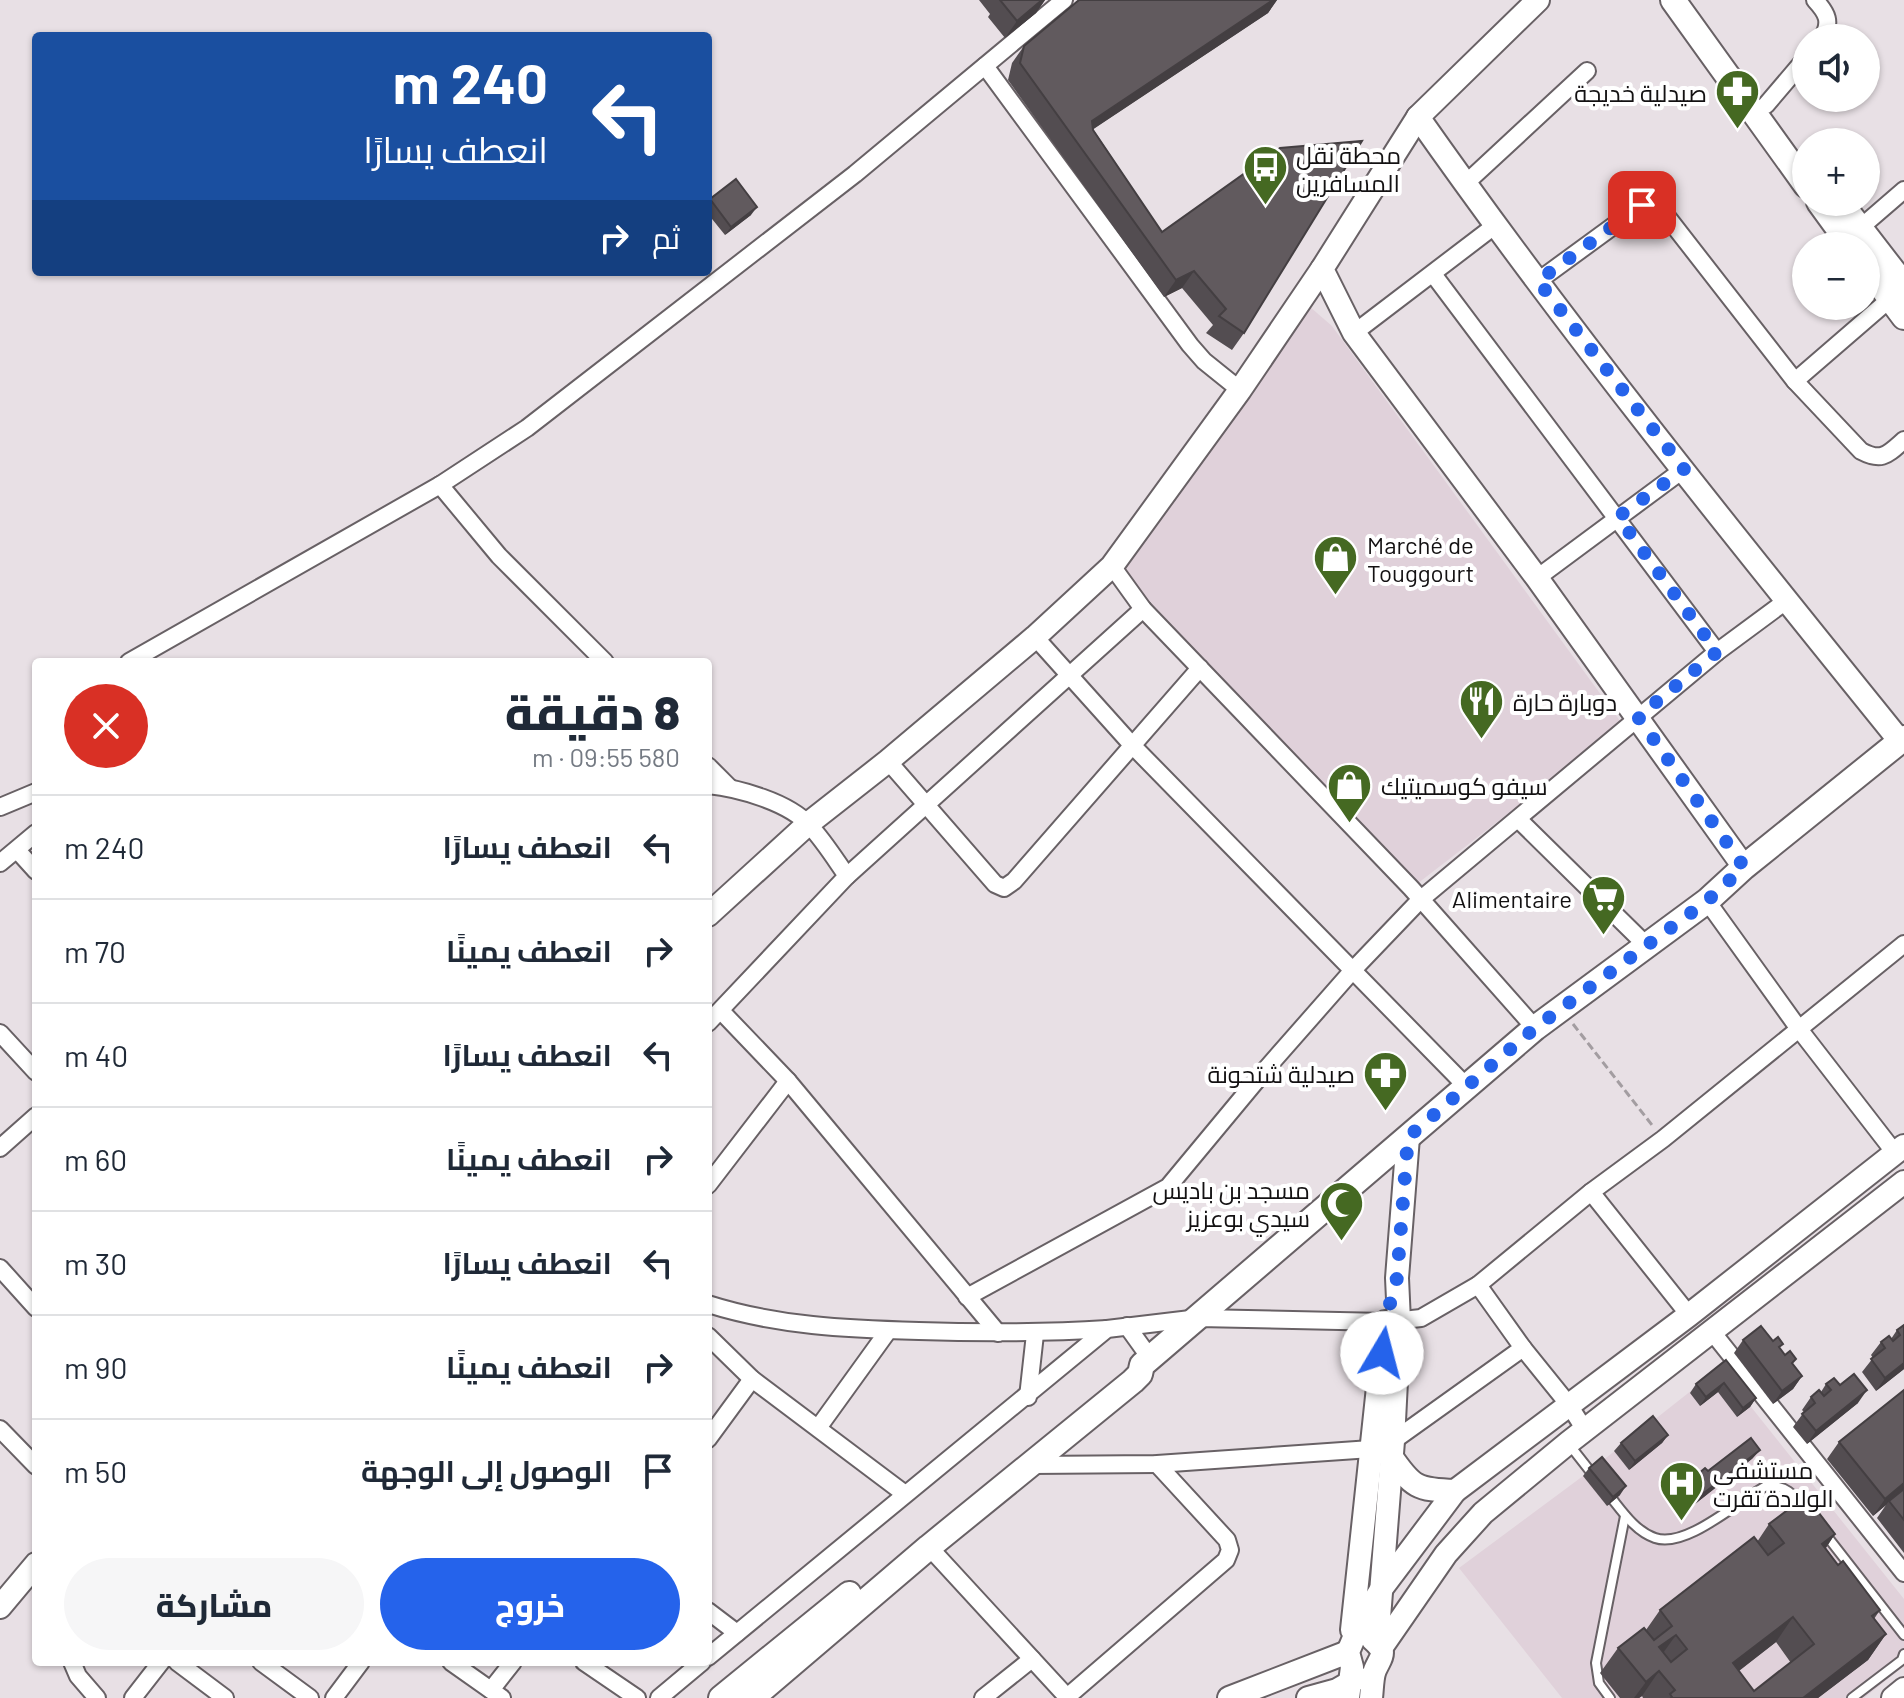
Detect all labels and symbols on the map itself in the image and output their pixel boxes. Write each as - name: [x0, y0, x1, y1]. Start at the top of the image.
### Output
- pharmacy icon: صيدلية خديجة: [1714, 68, 1762, 131]
- place label: صيدلية خديجة: [1574, 78, 1707, 107]
- place label: محطة نقل المسافرين: [1296, 140, 1401, 198]
- bus stop icon: محطة نقل المسافرين: [1241, 144, 1289, 207]
- pin: [1608, 171, 1676, 239]
- place label: Marché de Touggourt: [1367, 530, 1474, 587]
- shop icon: Marché de Touggourt: [1312, 534, 1360, 597]
- restaurant icon: دوبارة حارة: [1458, 677, 1506, 740]
- place label: دوبارة حارة: [1513, 687, 1617, 716]
- shop icon: سيفو كوسميتيك: [1326, 761, 1374, 824]
- place label: سيفو كوسميتيك: [1381, 771, 1548, 800]
- supermarket icon: Alimentaire: [1579, 874, 1627, 937]
- place label: Alimentaire: [1452, 884, 1572, 913]
- pharmacy icon: صيدلية شتحونة: [1362, 1049, 1410, 1112]
- place label: صيدلية شتحونة: [1208, 1059, 1355, 1088]
- place label: مسجد بن باديس سيدي بوعزيز: [1152, 1175, 1310, 1237]
- mosque icon: مسجد بن باديس سيدي بوعزيز: [1317, 1179, 1365, 1242]
- position arrow: [1340, 1311, 1424, 1395]
- place label: مستشفى الولادة تقرت: [1713, 1455, 1834, 1512]
- hospital icon: مستشفى الولادة تقرت: [1658, 1459, 1706, 1522]

